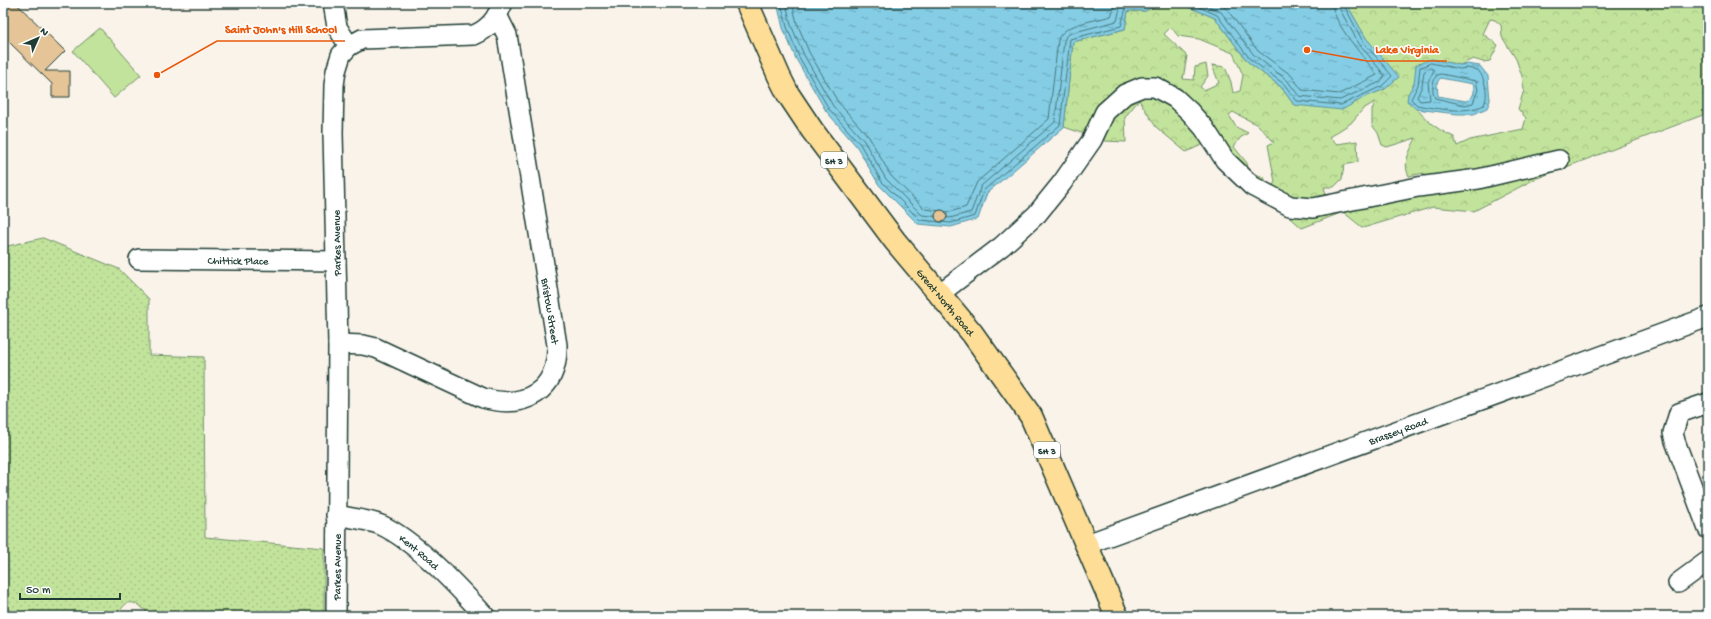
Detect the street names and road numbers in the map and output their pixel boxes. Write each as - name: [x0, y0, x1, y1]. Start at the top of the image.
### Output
- road number: SH 3: [821, 152, 847, 168]
- street label: Parkes Avenue: [331, 209, 345, 277]
- street label: Chittick Place: [207, 256, 269, 268]
- street label: Great North Road: [913, 267, 977, 340]
- street label: Bristow Street: [538, 276, 560, 347]
- street label: Brassey Road: [1367, 416, 1431, 449]
- road number: SH 3: [1034, 442, 1060, 458]
- street label: Parkes Avenue: [332, 533, 345, 601]
- street label: Kent Road: [396, 533, 441, 574]

